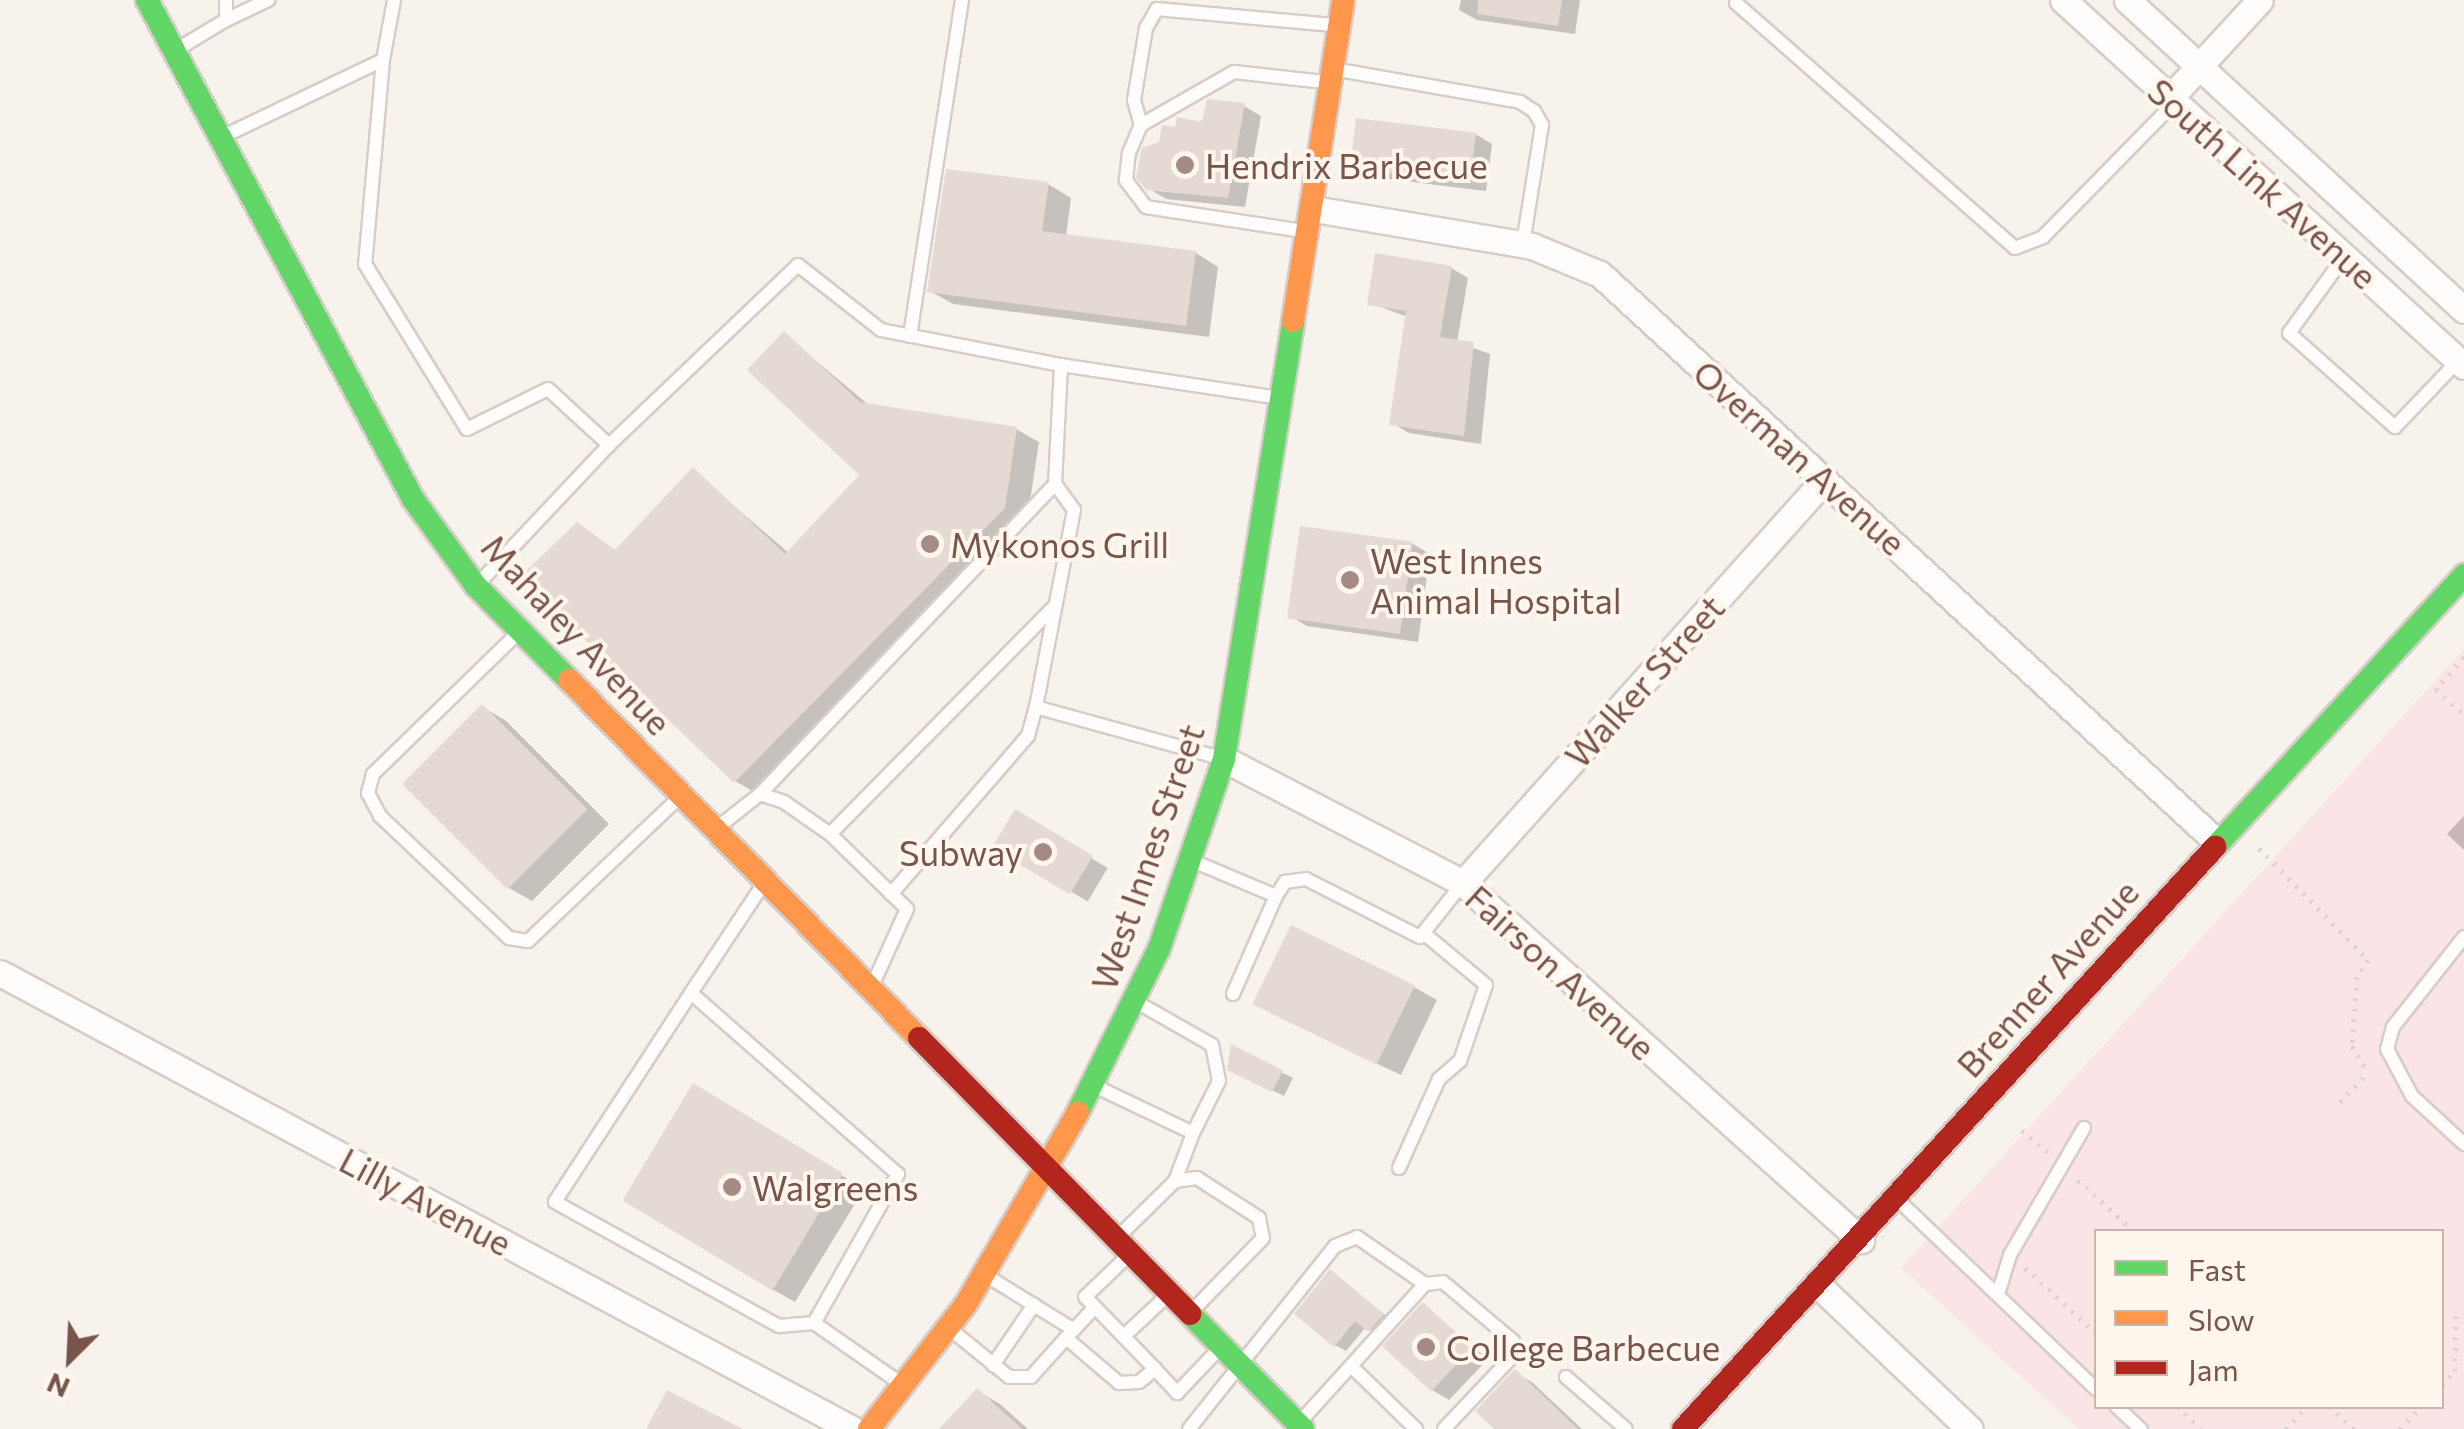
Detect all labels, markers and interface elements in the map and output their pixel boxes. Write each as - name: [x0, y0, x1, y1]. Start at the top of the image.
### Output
- street label: South Link Avenue: [2140, 69, 2386, 297]
- place label: Hendrix Barbecue: [1205, 144, 1488, 186]
- marker: Hendrix Barbecue: [1174, 154, 1196, 176]
- street label: Overman Avenue: [1685, 351, 1915, 563]
- place label: Mykonos Grill: [950, 523, 1169, 565]
- street label: Mahaley Avenue: [474, 525, 680, 743]
- marker: Mykonos Grill: [919, 533, 941, 555]
- place label: West Innes Animal Hospital: [1370, 539, 1622, 621]
- marker: West Innes Animal Hospital: [1339, 569, 1361, 591]
- street label: Walker Street: [1556, 586, 1732, 776]
- street label: West Innes Street: [1082, 718, 1212, 996]
- place label: Subway: [899, 831, 1023, 873]
- marker: Subway: [1032, 841, 1054, 863]
- street label: Brenner Avenue: [1948, 871, 2146, 1085]
- street label: Fairson Avenue: [1458, 876, 1664, 1068]
- street label: Lilly Avenue: [333, 1138, 519, 1264]
- place label: Walgreens: [752, 1166, 918, 1208]
- marker: Walgreens: [721, 1176, 743, 1198]
- legend: [2094, 1229, 2444, 1409]
- text: Fast: [2188, 1250, 2246, 1287]
- text: Slow: [2188, 1300, 2255, 1337]
- north arrow: [20, 1309, 120, 1409]
- place label: College Barbecue: [1446, 1326, 1720, 1368]
- marker: College Barbecue: [1415, 1336, 1437, 1358]
- text: Jam: [2188, 1350, 2239, 1387]
- text: N: [41, 1367, 74, 1406]

